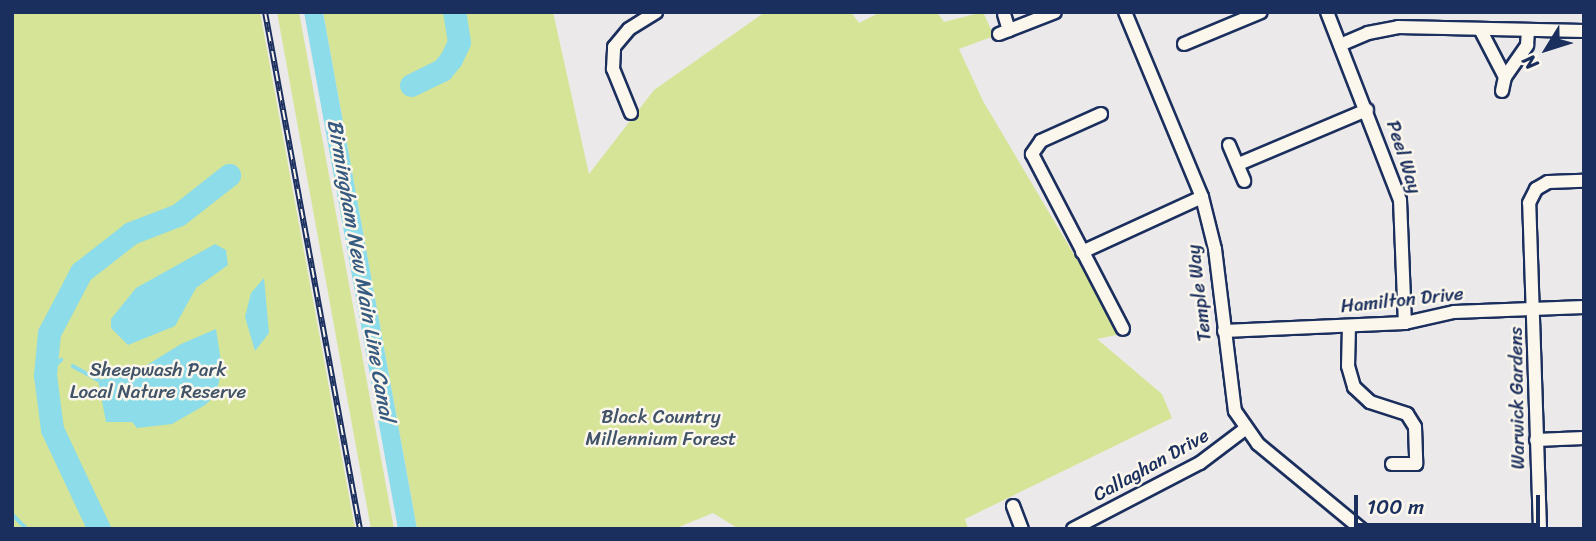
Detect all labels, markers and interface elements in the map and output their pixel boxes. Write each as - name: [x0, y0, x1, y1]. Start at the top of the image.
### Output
- north arrow: [1512, 14, 1582, 84]
- text: N: [1513, 47, 1547, 78]
- water label: Birmingham New Main Line Canal: [322, 118, 400, 422]
- street label: Peel Way: [1381, 118, 1427, 196]
- street label: Temple Way: [1182, 243, 1216, 343]
- street label: Hamilton Drive: [1339, 282, 1465, 318]
- street label: Warwick Gardens: [1504, 326, 1530, 470]
- park label: Sheepwash Park Local Nature Reserve: [70, 359, 246, 403]
- park label: Black Country Millennium Forest: [586, 406, 736, 450]
- street label: Callaghan Drive: [1089, 424, 1213, 506]
- scale bar: [1358, 482, 1544, 526]
- text: 100 m: [1367, 488, 1424, 526]

